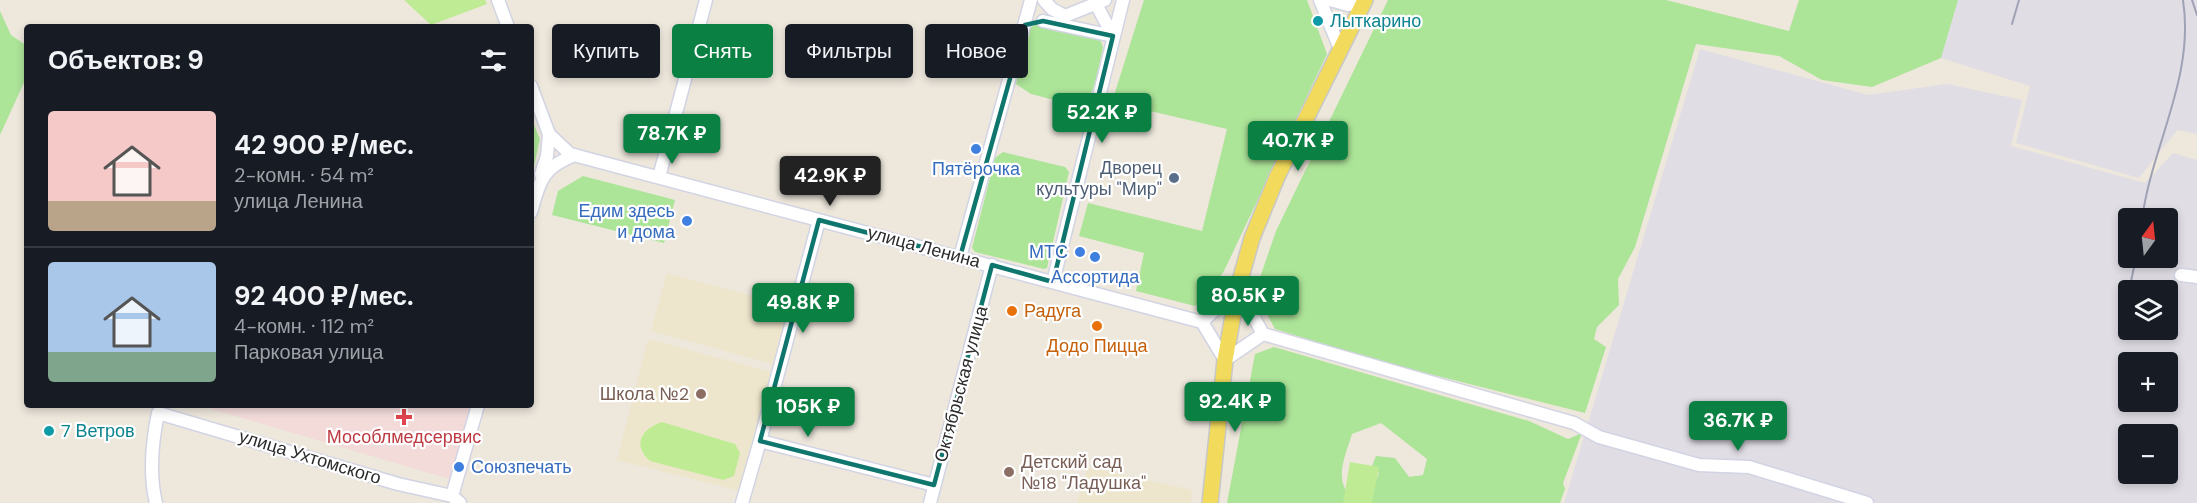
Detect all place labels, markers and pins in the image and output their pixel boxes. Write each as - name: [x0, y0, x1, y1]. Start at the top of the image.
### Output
- place label: Лыткарино: [1330, 9, 1421, 33]
- marker: Лыткарино: [1311, 14, 1325, 28]
- pin: 52.2K ₽: [1047, 93, 1157, 144]
- pin: 78.7K ₽: [617, 114, 727, 165]
- pin: 40.7K ₽: [1243, 121, 1353, 172]
- marker: Пятёрочка: [969, 142, 983, 156]
- pin: 42.9K ₽: [775, 156, 885, 207]
- place label: Дворец культуры "Мир": [1036, 156, 1162, 201]
- place label: Пятёрочка: [932, 157, 1021, 181]
- marker: Дворец культуры "Мир": [1167, 171, 1181, 185]
- place label: Едим здесь и дома: [579, 199, 676, 244]
- marker: Едим здесь и дома: [680, 214, 694, 228]
- place label: МТС: [1029, 240, 1068, 264]
- marker: МТС: [1073, 245, 1087, 259]
- marker: Ассортида: [1088, 250, 1102, 264]
- place label: Ассортида: [1051, 265, 1140, 289]
- pin: 80.5K ₽: [1193, 276, 1303, 327]
- pin: 49.8K ₽: [748, 283, 858, 334]
- place label: Радуга: [1024, 299, 1082, 323]
- marker: Радуга: [1005, 304, 1019, 318]
- marker: Додо Пицца: [1090, 319, 1104, 333]
- place label: Додо Пицца: [1047, 334, 1148, 358]
- place label: Школа №2: [600, 382, 689, 406]
- pin: 92.4K ₽: [1180, 382, 1290, 433]
- marker: Школа №2: [694, 387, 708, 401]
- pin: 105K ₽: [759, 387, 857, 438]
- pin: 36.7K ₽: [1683, 401, 1793, 452]
- marker: Мособлмедсервис: [397, 410, 411, 424]
- place label: 7 Ветров: [61, 419, 135, 443]
- marker: 7 Ветров: [42, 424, 56, 438]
- place label: Мособлмедсервис: [327, 425, 481, 449]
- place label: Детский сад №18 "Ладушка": [1021, 450, 1146, 495]
- place label: Союзпечать: [471, 455, 572, 479]
- marker: Союзпечать: [452, 460, 466, 474]
- marker: Детский сад №18 "Ладушка": [1002, 465, 1016, 479]

